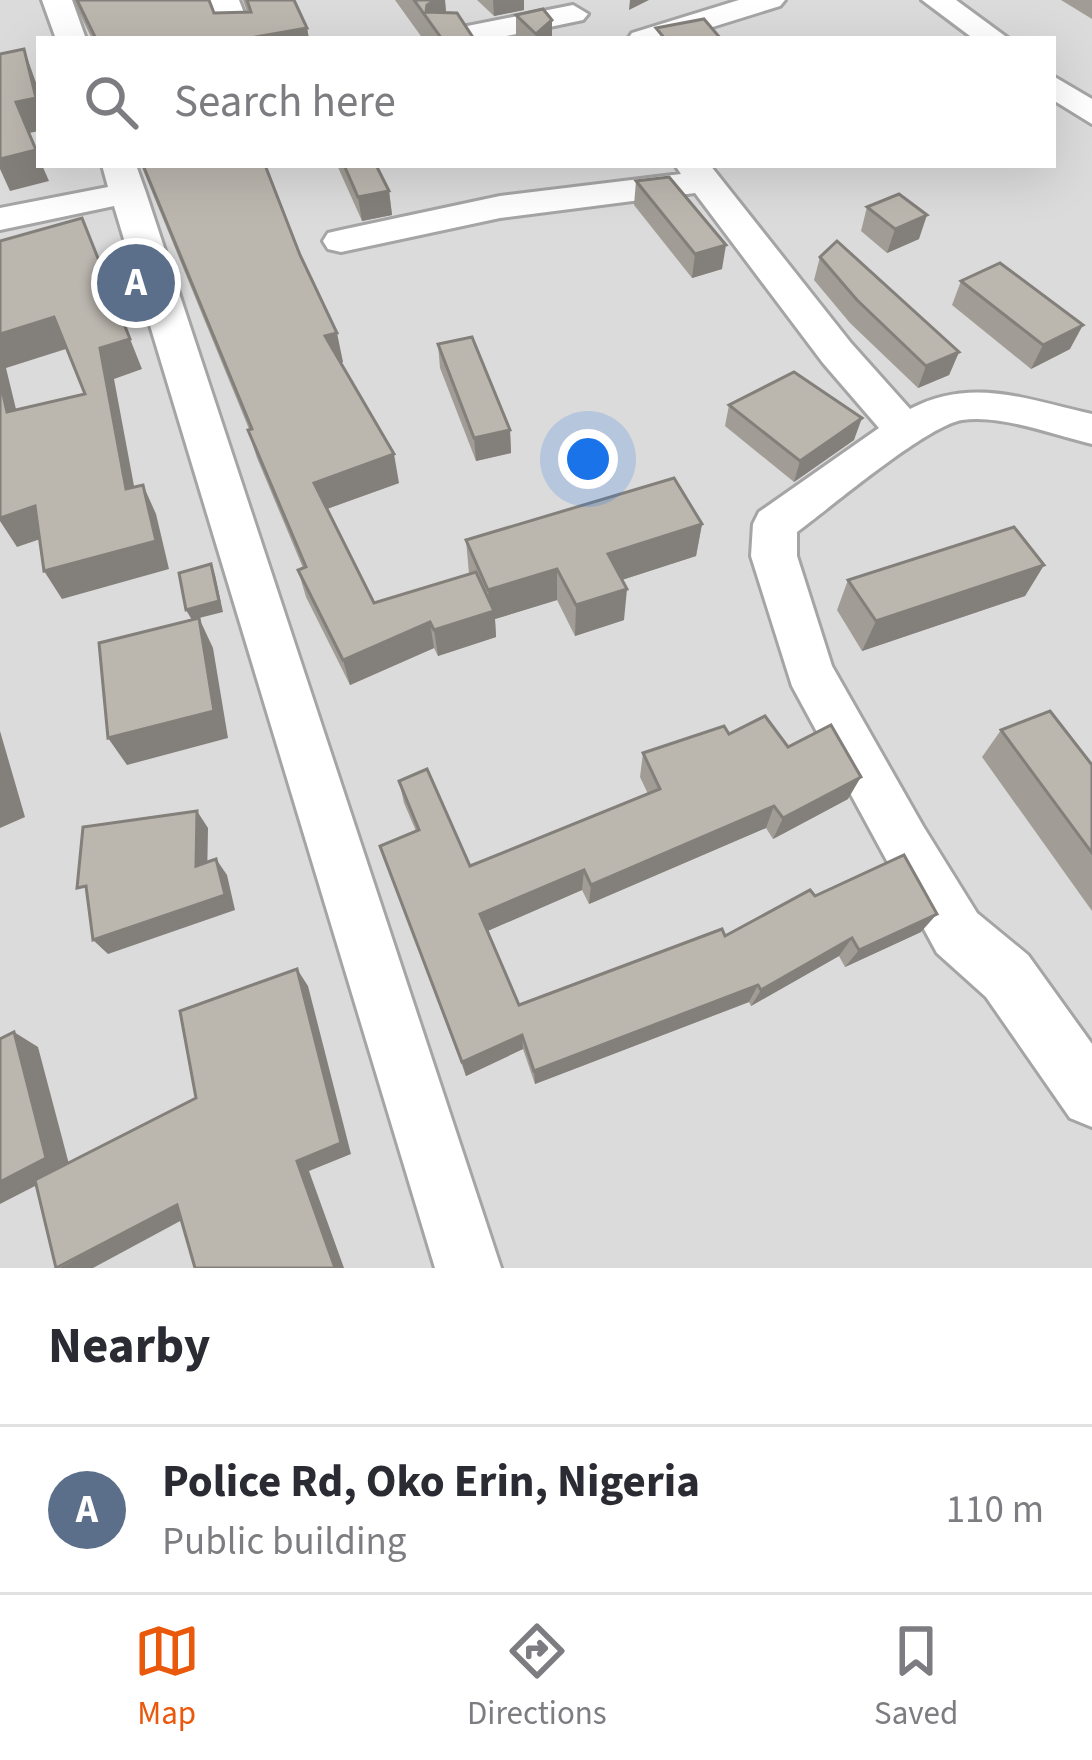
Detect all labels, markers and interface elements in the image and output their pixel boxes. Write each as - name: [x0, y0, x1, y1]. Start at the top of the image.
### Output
- search box: [36, 36, 1056, 168]
- icon: search: [78, 69, 144, 135]
- text: Search here: [174, 70, 396, 134]
- pin: A: [97, 238, 175, 328]
- your location: [558, 429, 618, 489]
- text: Nearby: [48, 1310, 210, 1382]
- text: Police Rd, Oko Erin, Nigeria: [162, 1450, 700, 1514]
- text: A: [76, 1482, 98, 1538]
- text: 110 m: [946, 1482, 1044, 1538]
- text: Public building: [162, 1514, 407, 1570]
- tab: Map: [134, 1618, 200, 1737]
- tab: Directions: [467, 1618, 607, 1737]
- tab: Saved: [874, 1618, 958, 1737]

